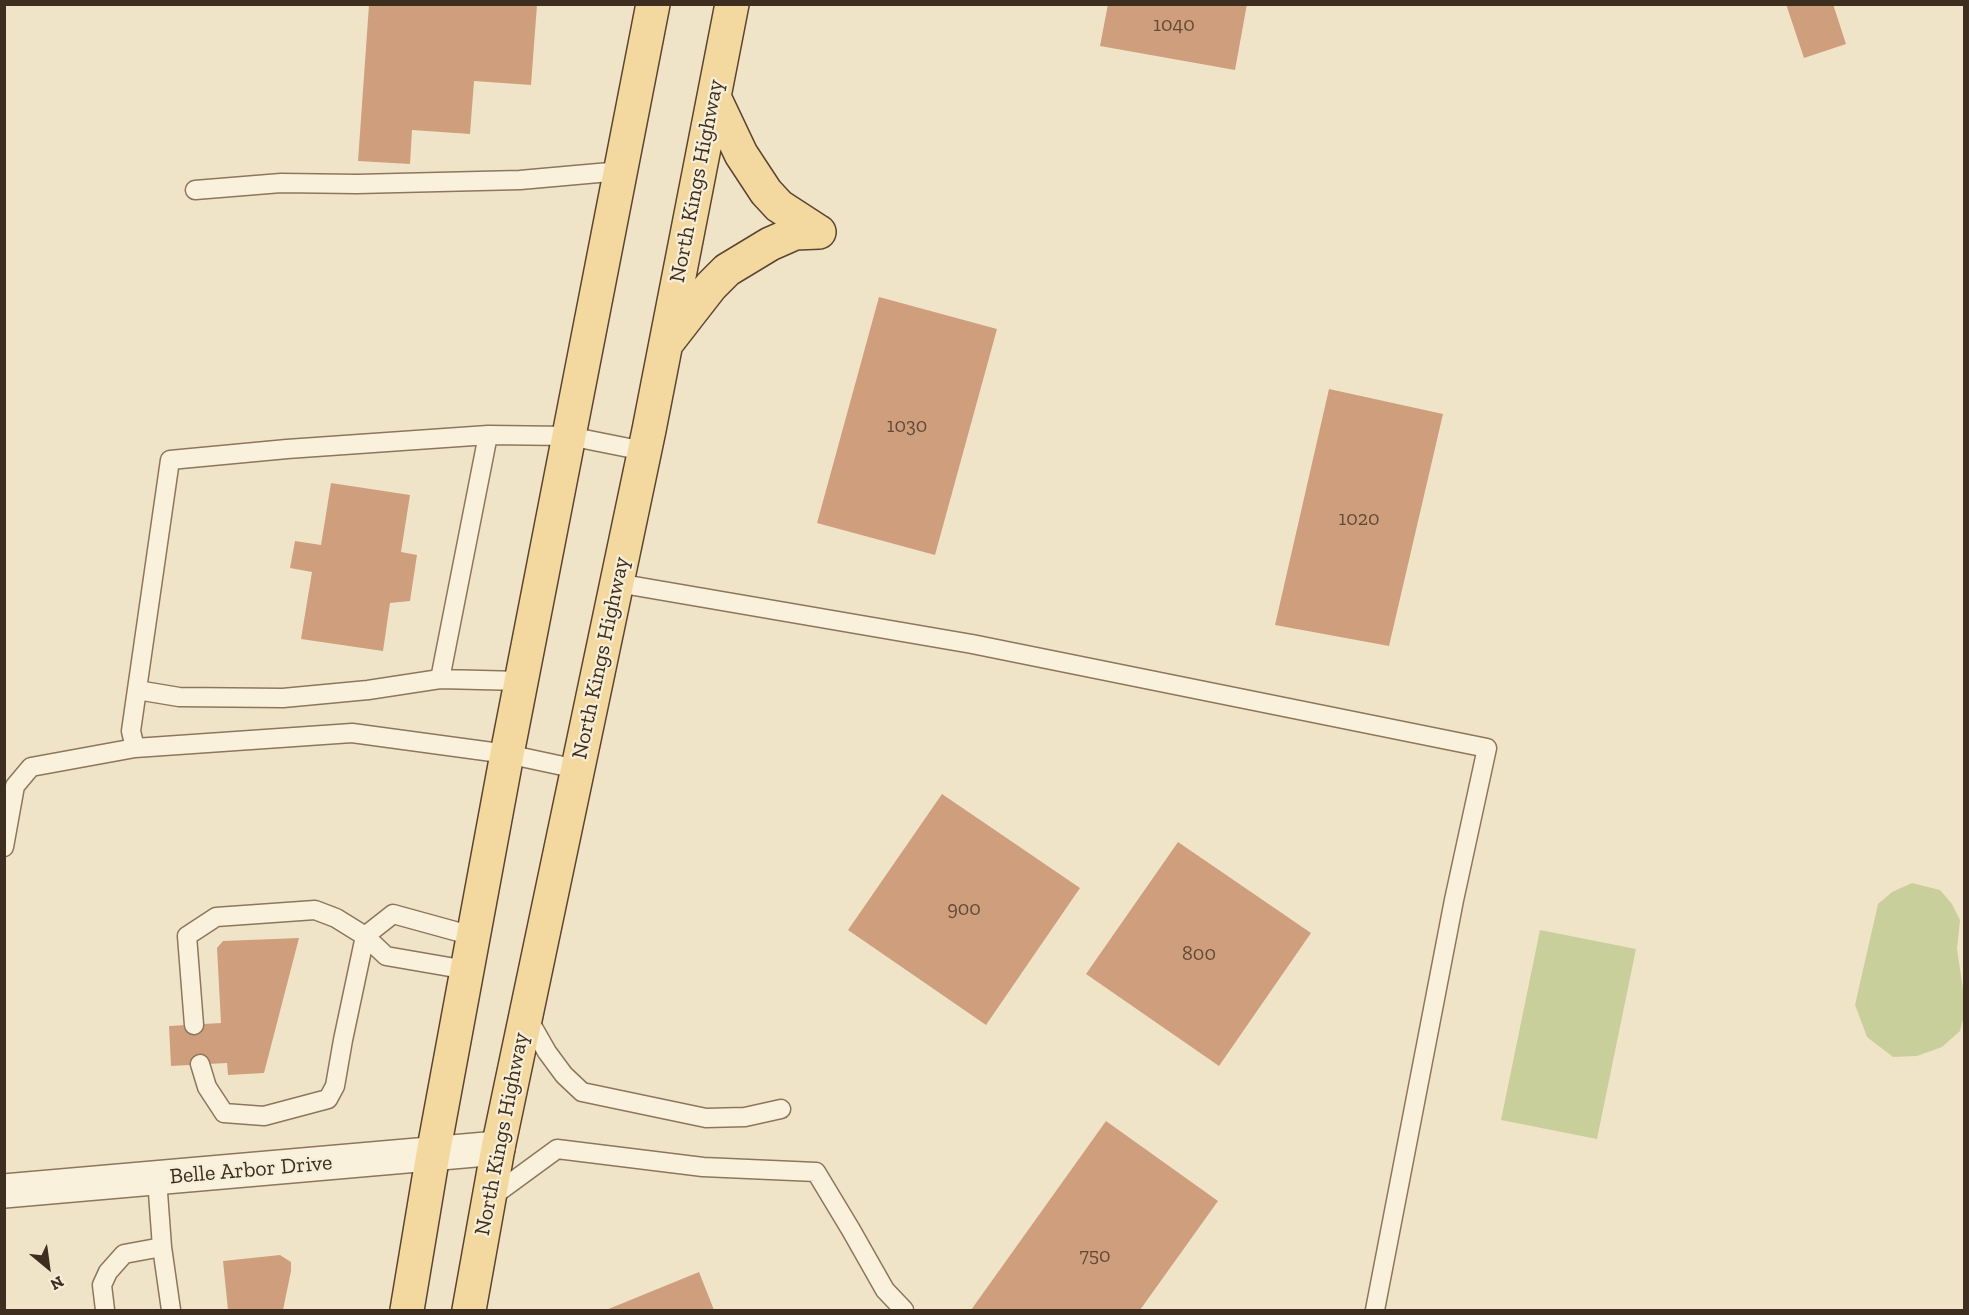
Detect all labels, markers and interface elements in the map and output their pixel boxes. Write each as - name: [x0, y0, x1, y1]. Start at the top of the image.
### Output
- house number: 1040: [1153, 13, 1195, 37]
- street label: North Kings Highway: [664, 77, 730, 285]
- house number: 1030: [887, 414, 927, 438]
- house number: 1020: [1338, 507, 1380, 531]
- street label: North Kings Highway: [567, 554, 635, 762]
- house number: 900: [947, 897, 981, 921]
- house number: 800: [1182, 942, 1216, 966]
- street label: North Kings Highway: [469, 1030, 535, 1238]
- street label: Belle Arbor Drive: [169, 1150, 333, 1190]
- north arrow: [18, 1237, 78, 1297]
- house number: 750: [1079, 1244, 1111, 1268]
- text: N: [47, 1272, 67, 1294]

